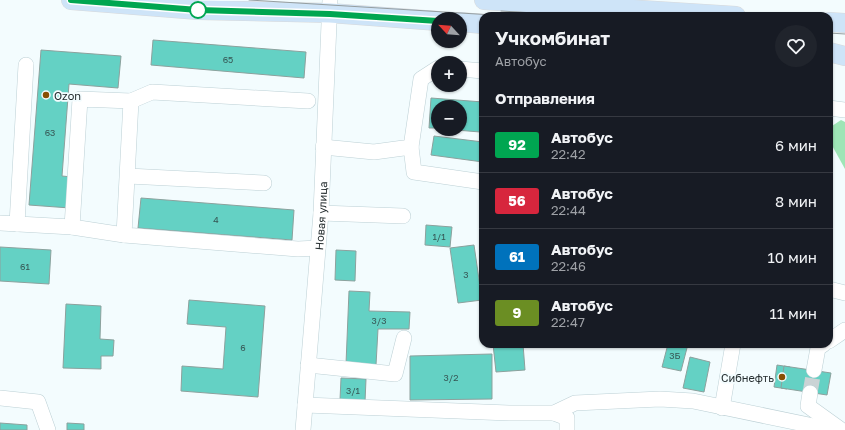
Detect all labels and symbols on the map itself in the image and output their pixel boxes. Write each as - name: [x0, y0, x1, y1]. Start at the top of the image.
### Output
- unlabelled marker: [189, 1, 207, 19]
- north arrow: [431, 12, 467, 48]
- house number: 65: [223, 54, 233, 65]
- place label: Ozon: [54, 89, 81, 102]
- marker: Ozon: [41, 90, 51, 100]
- house number: 63: [45, 127, 55, 138]
- street label: Новая улица: [311, 181, 329, 251]
- house number: 4: [213, 214, 219, 225]
- house number: 1/1: [432, 231, 446, 242]
- house number: 61: [20, 261, 31, 272]
- house number: 3: [463, 269, 469, 280]
- house number: 3/3: [372, 315, 386, 326]
- house number: 6: [240, 342, 246, 353]
- house number: 3Б: [669, 350, 681, 361]
- place label: Сибнефть: [721, 371, 774, 384]
- house number: 3/2: [444, 372, 458, 383]
- marker: Сибнефть: [777, 372, 787, 382]
- house number: 3/1: [346, 385, 361, 396]

